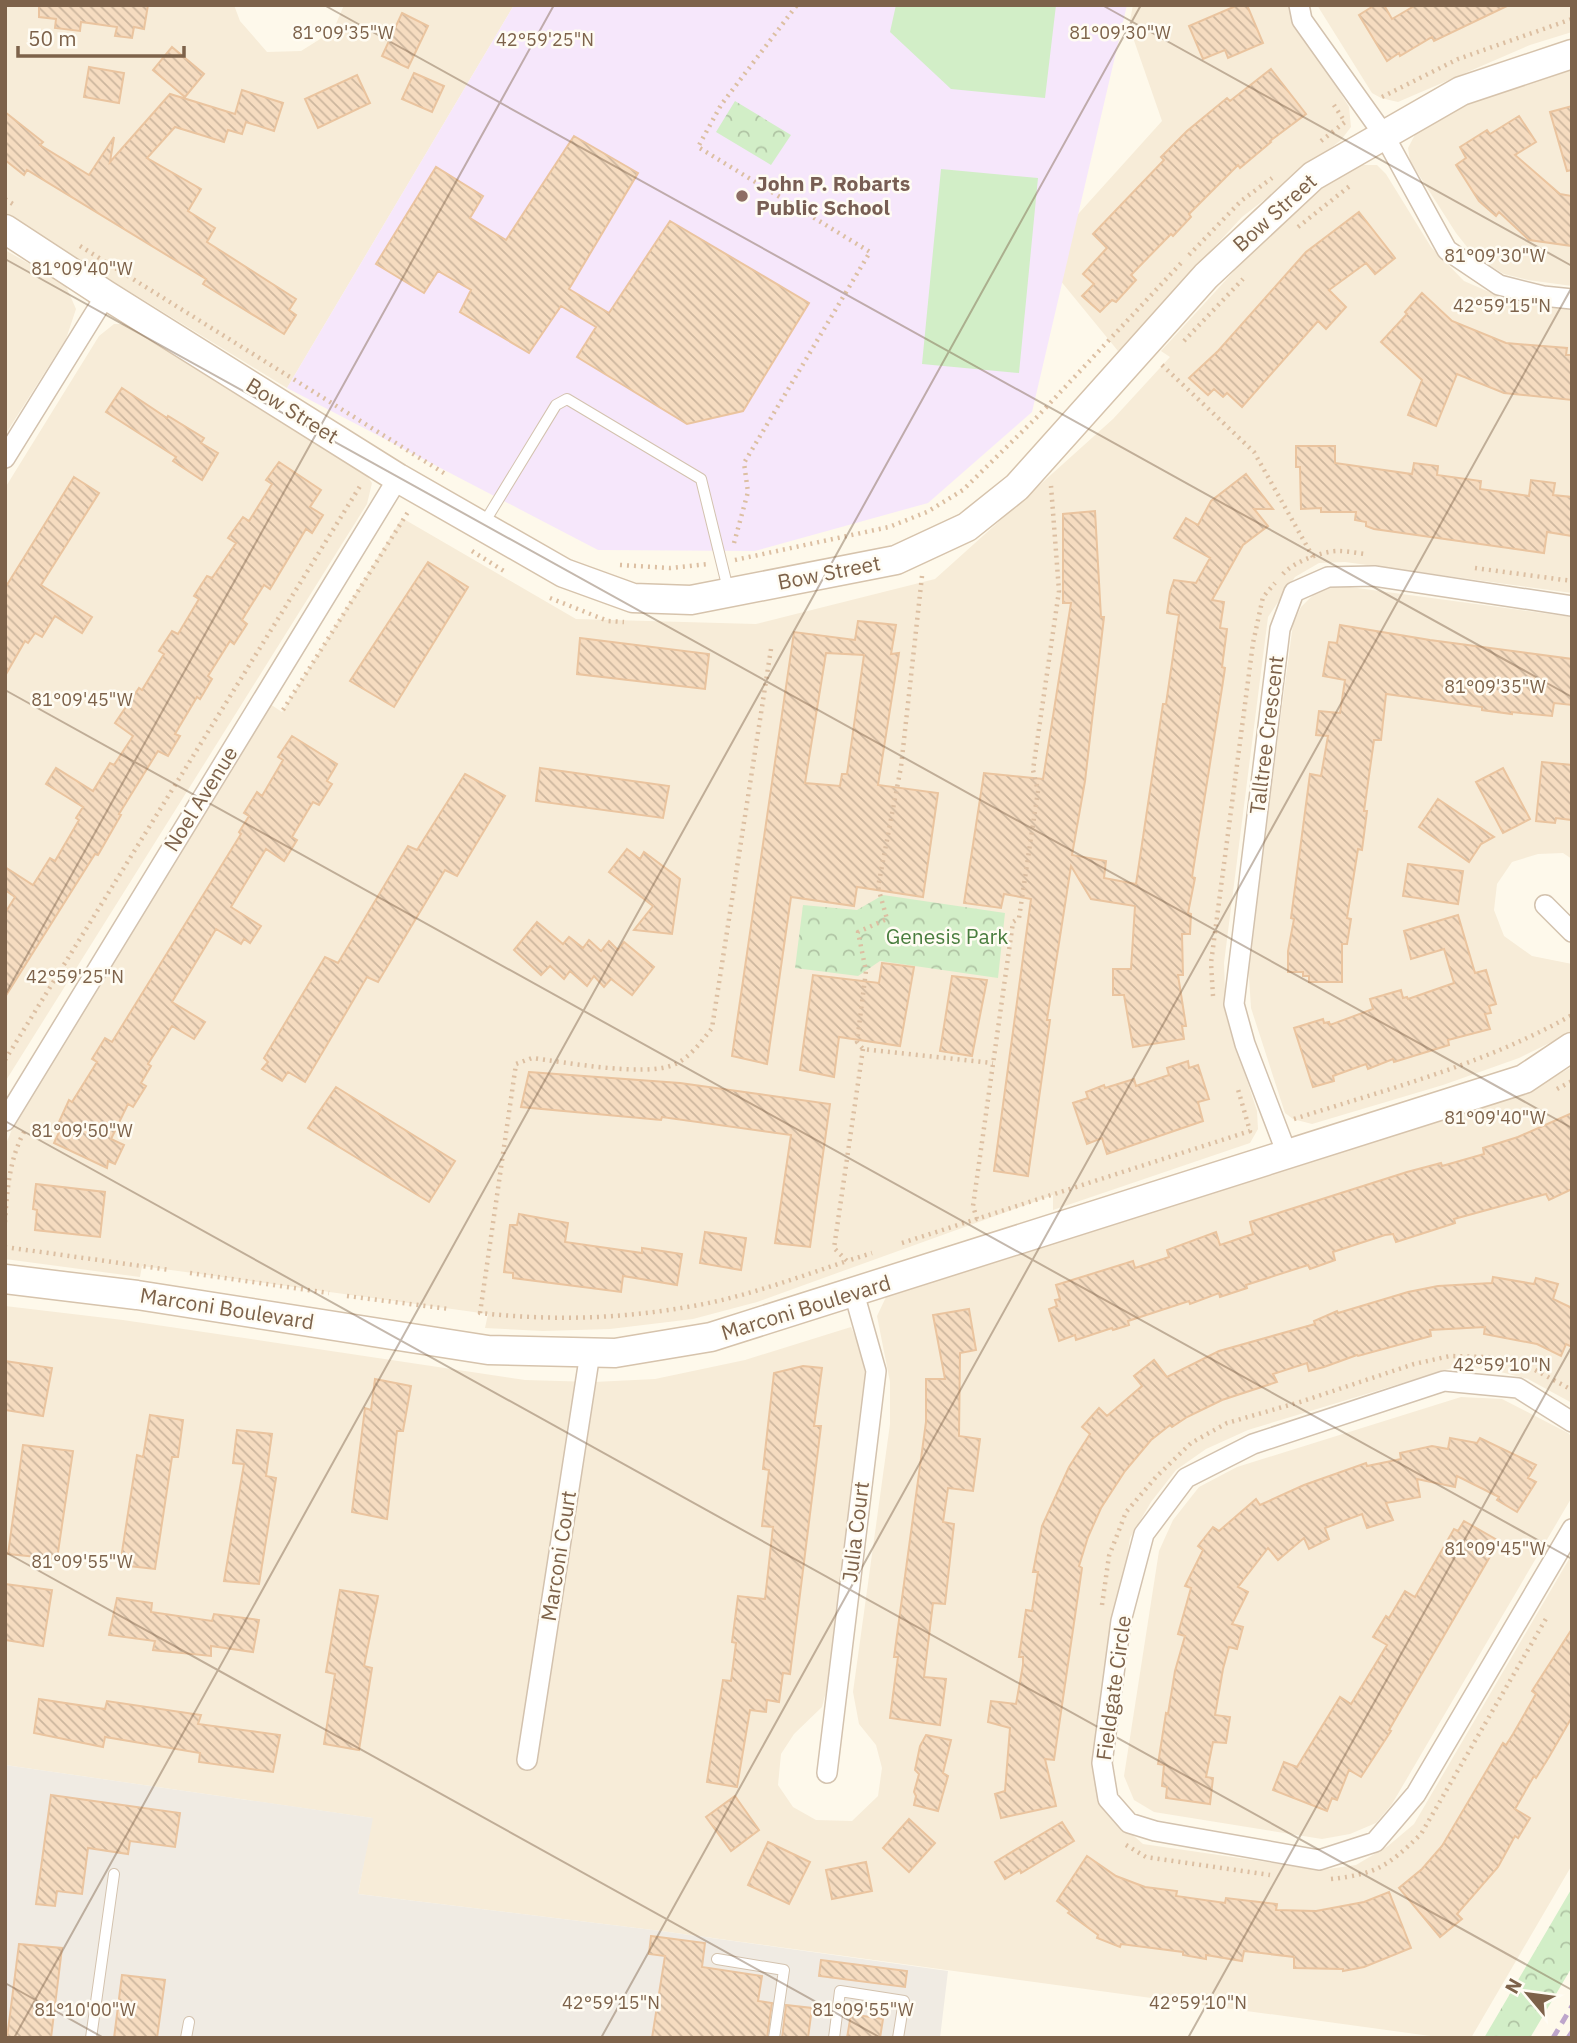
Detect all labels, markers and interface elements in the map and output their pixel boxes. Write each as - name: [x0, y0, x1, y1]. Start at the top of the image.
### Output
- scale bar: [18, 14, 184, 58]
- text: 81°09'35"W: [292, 21, 394, 44]
- text: 81°09'30"W: [1069, 21, 1171, 44]
- text: 50 m: [28, 24, 77, 52]
- text: 42°59'25"N: [496, 28, 594, 51]
- street label: Bow Street: [1226, 167, 1322, 257]
- place label: John P. Robarts Public School: [756, 169, 910, 221]
- marker: John P. Robarts Public School: [734, 188, 750, 204]
- text: 81°09'30"W: [1444, 244, 1546, 267]
- text: 81°09'40"W: [31, 257, 133, 280]
- text: 42°59'15"N: [1453, 294, 1551, 317]
- street label: Bow Street: [241, 371, 344, 450]
- street label: Bow Street: [775, 548, 883, 596]
- street label: Talltree Crescent: [1242, 654, 1290, 816]
- text: 81°09'35"W: [1444, 675, 1546, 698]
- text: 81°09'45"W: [31, 688, 133, 711]
- street label: Noel Avenue: [157, 741, 244, 856]
- park label: Genesis Park: [886, 922, 1008, 950]
- text: 42°59'25"N: [26, 965, 124, 988]
- text: 81°09'40"W: [1444, 1106, 1546, 1129]
- text: 81°09'50"W: [31, 1119, 133, 1142]
- street label: Marconi Boulevard: [718, 1268, 894, 1346]
- street label: Marconi Boulevard: [138, 1280, 316, 1336]
- text: 42°59'10"N: [1453, 1353, 1551, 1376]
- street label: Julia Court: [835, 1480, 875, 1584]
- street label: Marconi Court: [534, 1488, 582, 1623]
- text: 81°09'45"W: [1444, 1537, 1546, 1560]
- text: 81°09'55"W: [31, 1550, 133, 1573]
- street label: Fieldgate Circle: [1089, 1614, 1137, 1762]
- north arrow: [1493, 1959, 1563, 2029]
- text: N: [1499, 1974, 1527, 1998]
- text: 42°59'15"N: [562, 1991, 660, 2014]
- text: 42°59'10"N: [1149, 1991, 1247, 2014]
- text: 81°10'00"W: [34, 1998, 136, 2021]
- text: 81°09'55"W: [812, 1998, 914, 2021]

